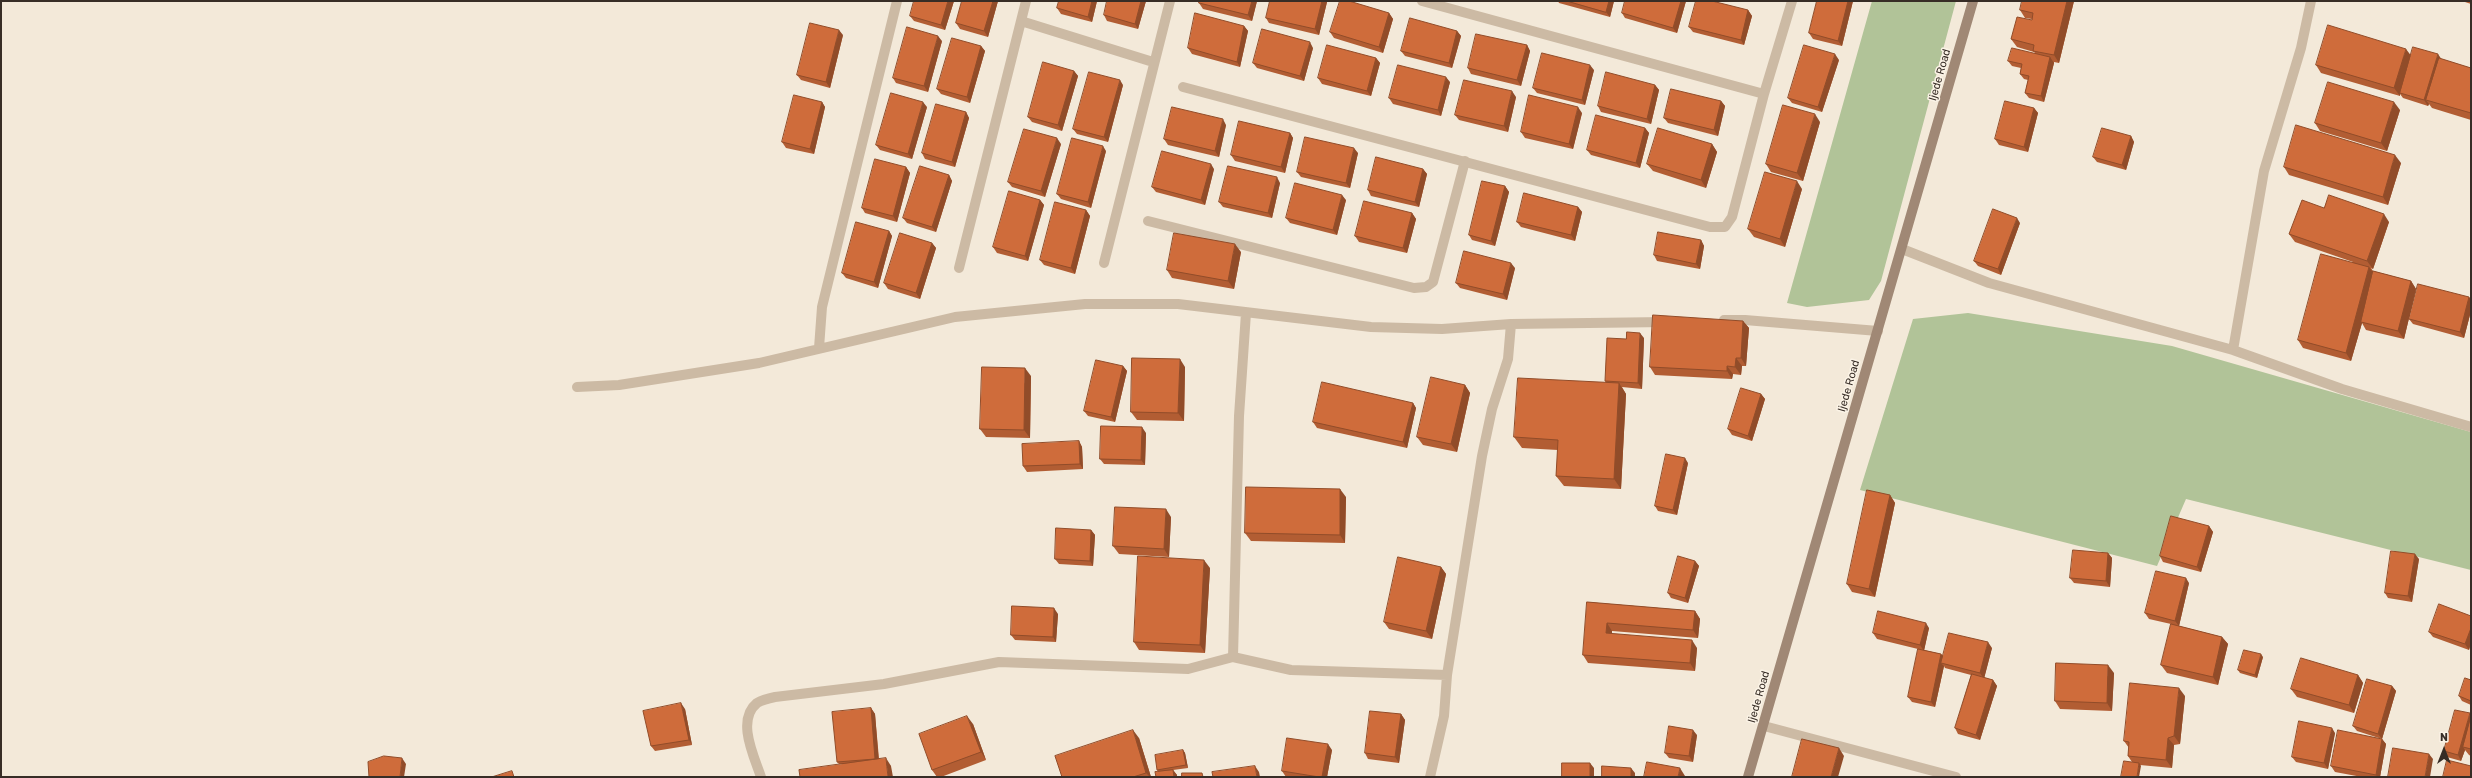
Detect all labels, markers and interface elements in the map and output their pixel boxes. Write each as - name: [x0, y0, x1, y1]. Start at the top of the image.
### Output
- street label: Ijede Road: [1926, 47, 1954, 103]
- street label: Ijede Road: [1835, 358, 1863, 414]
- street label: Ijede Road: [1745, 669, 1773, 725]
- north arrow: [2424, 730, 2464, 770]
- text: N: [2440, 731, 2448, 744]

